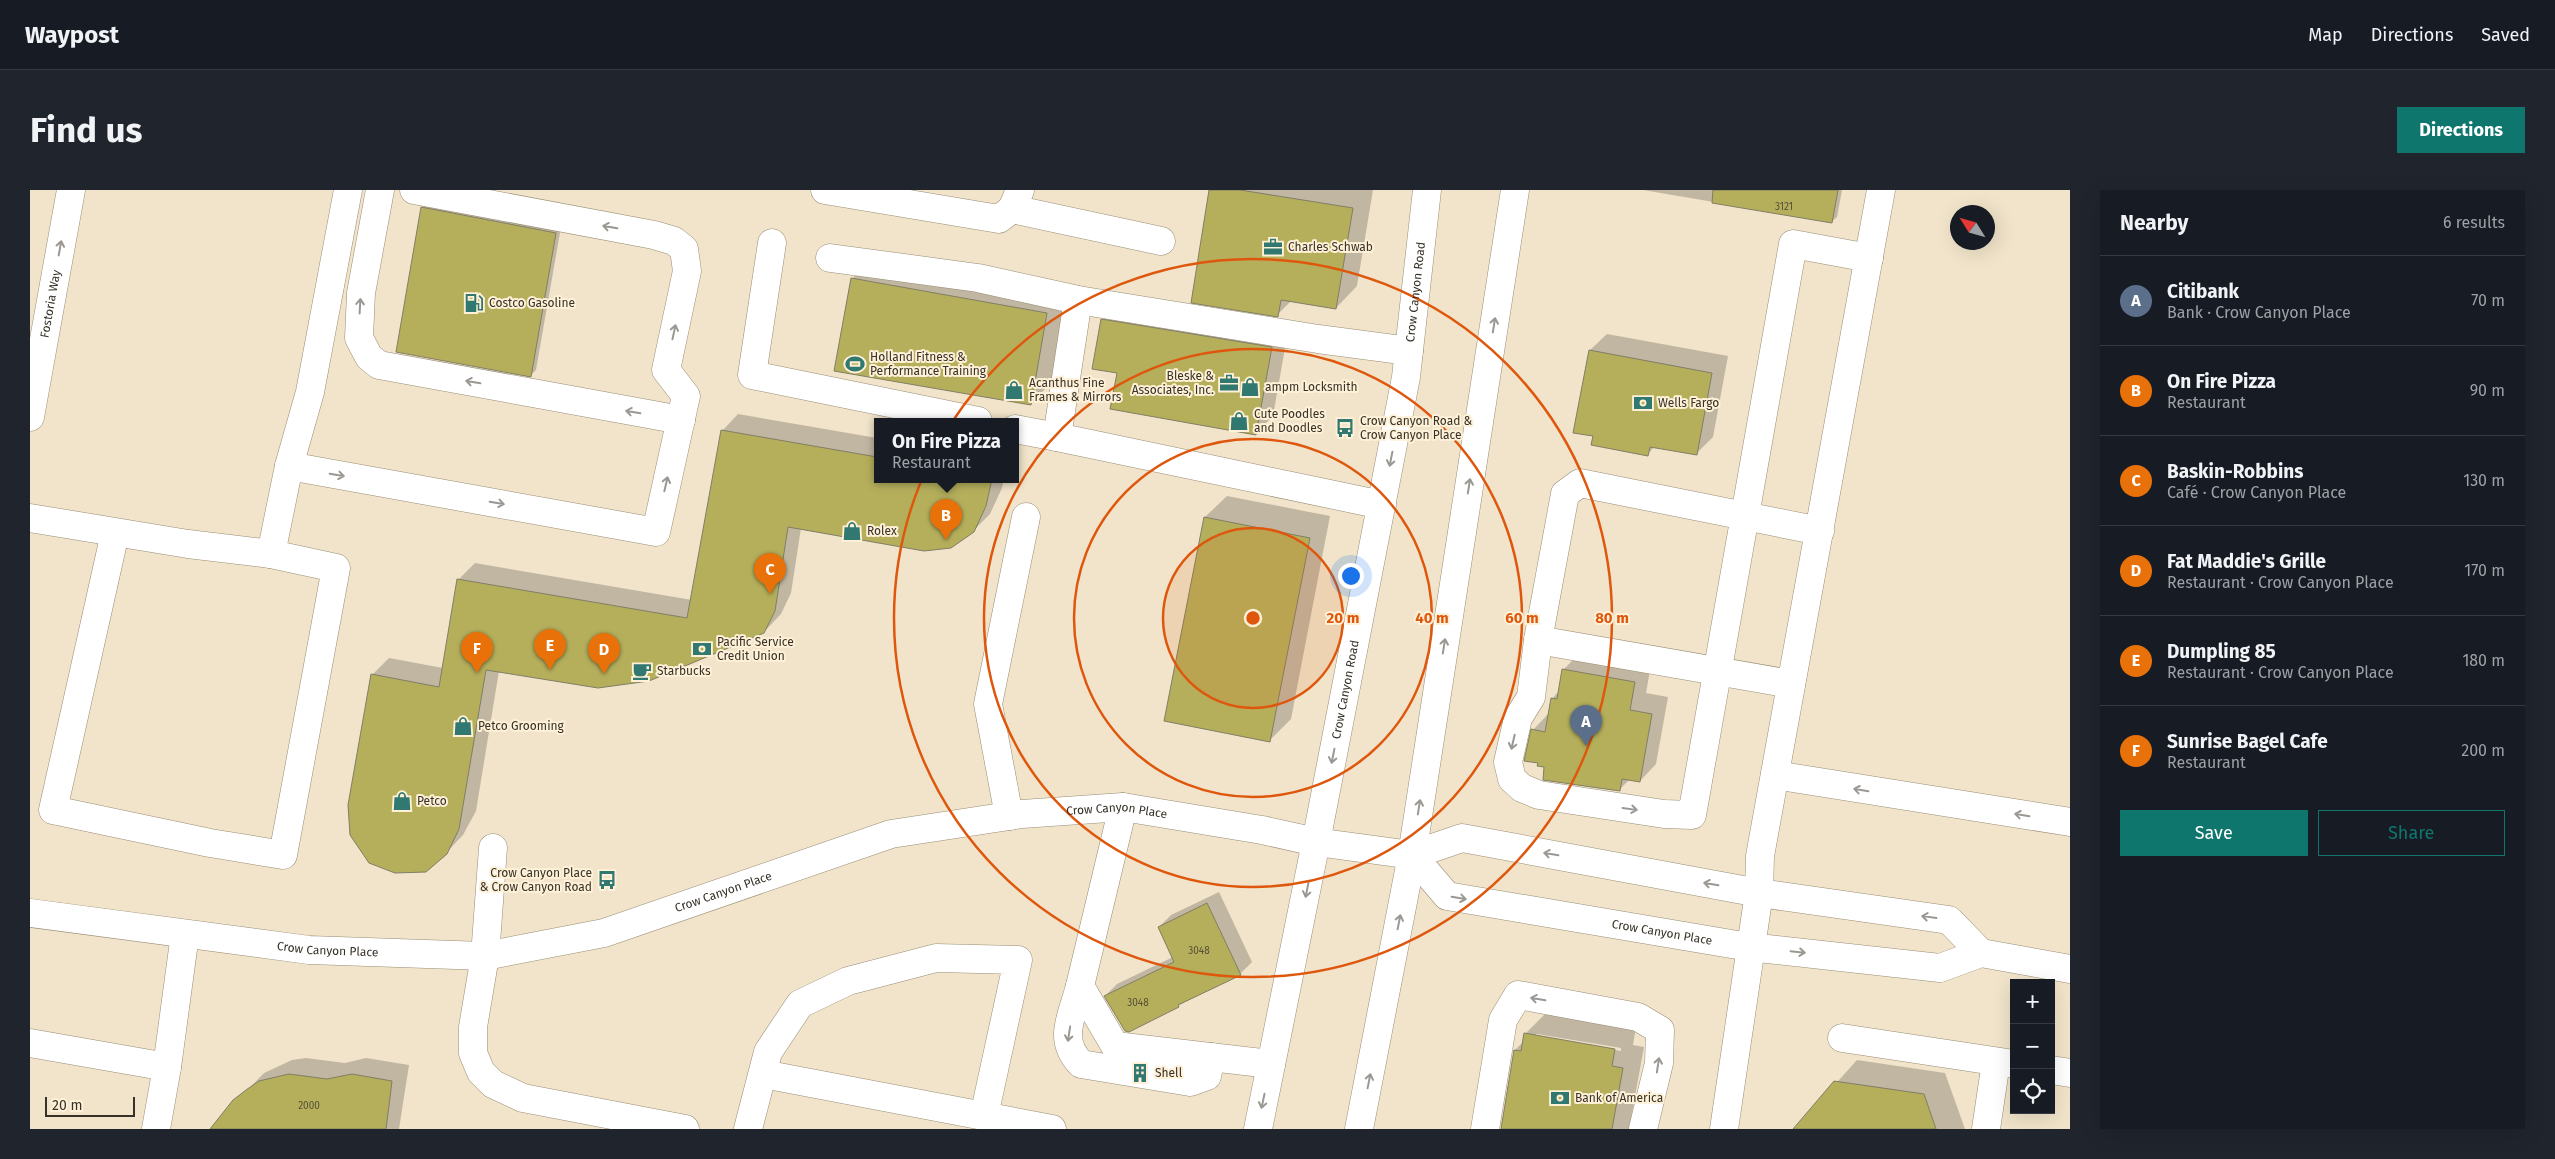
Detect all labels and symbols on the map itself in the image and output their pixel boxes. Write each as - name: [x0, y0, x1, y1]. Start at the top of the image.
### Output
- house number: 3121: [1775, 201, 1793, 213]
- north arrow: [1950, 205, 1995, 250]
- one-way arrow: [602, 221, 618, 231]
- office icon: Charles Schwab: [1262, 236, 1284, 258]
- place label: Charles Schwab: [1288, 240, 1373, 254]
- one-way arrow: [56, 241, 66, 257]
- street label: Crow Canyon Road: [1403, 241, 1428, 343]
- street label: Fostoria Way: [37, 269, 63, 339]
- fuel station icon: Costco Gasoline: [463, 292, 485, 314]
- place label: Costco Gasoline: [489, 296, 575, 310]
- one-way arrow: [356, 298, 365, 314]
- one-way arrow: [1489, 317, 1499, 333]
- one-way arrow: [670, 324, 679, 340]
- place label: Holland Fitness & Performance Training: [870, 350, 987, 378]
- sports icon: Holland Fitness & Performance Training: [844, 353, 866, 375]
- place label: Bleske & Associates, Inc.: [1132, 369, 1214, 397]
- office icon: Bleske & Associates, Inc.: [1218, 372, 1240, 394]
- place label: Acanthus Fine Frames & Mirrors: [1029, 376, 1122, 404]
- shop icon: ampm Locksmith: [1239, 376, 1261, 398]
- one-way arrow: [465, 377, 481, 387]
- shop icon: Acanthus Fine Frames & Mirrors: [1003, 379, 1025, 401]
- place label: ampm Locksmith: [1265, 380, 1358, 394]
- bank icon: Wells Fargo: [1632, 392, 1654, 414]
- place label: Wells Fargo: [1658, 396, 1719, 410]
- one-way arrow: [625, 406, 641, 416]
- place label: Cute Poodles and Doodles: [1254, 407, 1325, 435]
- shop icon: Cute Poodles and Doodles: [1228, 410, 1250, 432]
- place label: Crow Canyon Road & Crow Canyon Place: [1360, 414, 1473, 442]
- bus stop icon: Crow Canyon Road & Crow Canyon Place: [1334, 417, 1356, 439]
- one-way arrow: [1385, 451, 1395, 467]
- one-way arrow: [329, 470, 345, 480]
- one-way arrow: [662, 477, 672, 493]
- one-way arrow: [1464, 478, 1474, 494]
- one-way arrow: [489, 499, 505, 509]
- pin: B: [930, 499, 962, 540]
- shop icon: Rolex: [841, 520, 863, 542]
- place label: Rolex: [867, 524, 897, 538]
- pin: C: [754, 553, 786, 594]
- your location: [1338, 563, 1364, 589]
- centre of rings: [1244, 609, 1262, 627]
- text: 20 m: [1327, 609, 1359, 627]
- text: 40 m: [1415, 609, 1449, 627]
- text: 60 m: [1505, 609, 1539, 627]
- text: 80 m: [1595, 609, 1629, 627]
- pin: E: [534, 629, 566, 670]
- pin: F: [461, 632, 493, 673]
- pin: D: [588, 633, 620, 674]
- place label: Pacific Service Credit Union: [717, 635, 794, 663]
- bank icon: Pacific Service Credit Union: [691, 638, 713, 660]
- street label: Crow Canyon Road: [1329, 639, 1362, 740]
- one-way arrow: [1439, 639, 1449, 655]
- cafe icon: Starbucks: [631, 660, 653, 682]
- place label: Starbucks: [657, 664, 711, 678]
- pin: A: [1570, 705, 1602, 746]
- shop icon: Petco Grooming: [452, 715, 474, 737]
- place label: Petco Grooming: [478, 719, 565, 733]
- one-way arrow: [1508, 733, 1517, 749]
- one-way arrow: [1327, 748, 1337, 764]
- one-way arrow: [1854, 785, 1870, 795]
- shop icon: Petco: [391, 790, 413, 812]
- place label: Petco: [417, 794, 447, 808]
- one-way arrow: [1415, 799, 1425, 815]
- street label: Crow Canyon Place: [1066, 800, 1168, 821]
- one-way arrow: [1622, 804, 1638, 814]
- one-way arrow: [2014, 809, 2030, 819]
- one-way arrow: [1543, 849, 1559, 859]
- place label: Crow Canyon Place & Crow Canyon Road: [480, 866, 592, 894]
- bus stop icon: Crow Canyon Place & Crow Canyon Road: [596, 869, 618, 891]
- street label: Crow Canyon Place: [673, 869, 774, 915]
- one-way arrow: [1703, 878, 1719, 888]
- one-way arrow: [1301, 882, 1311, 898]
- one-way arrow: [1451, 893, 1467, 903]
- one-way arrow: [1921, 912, 1937, 922]
- one-way arrow: [1395, 914, 1404, 930]
- street label: Crow Canyon Place: [1611, 917, 1713, 948]
- street label: Crow Canyon Place: [276, 939, 379, 959]
- house number: 3048: [1188, 945, 1210, 957]
- one-way arrow: [1790, 947, 1806, 957]
- one-way arrow: [1530, 993, 1546, 1003]
- house number: 3048: [1127, 997, 1149, 1009]
- one-way arrow: [1063, 1025, 1073, 1041]
- one-way arrow: [1654, 1057, 1664, 1073]
- building icon: Shell: [1129, 1062, 1151, 1084]
- place label: Shell: [1155, 1066, 1183, 1080]
- one-way arrow: [1364, 1074, 1374, 1090]
- bank icon: Bank of America: [1549, 1087, 1571, 1109]
- place label: Bank of America: [1575, 1091, 1663, 1105]
- one-way arrow: [1258, 1092, 1268, 1108]
- scale bar: [45, 1094, 135, 1117]
- house number: 2000: [298, 1100, 320, 1112]

